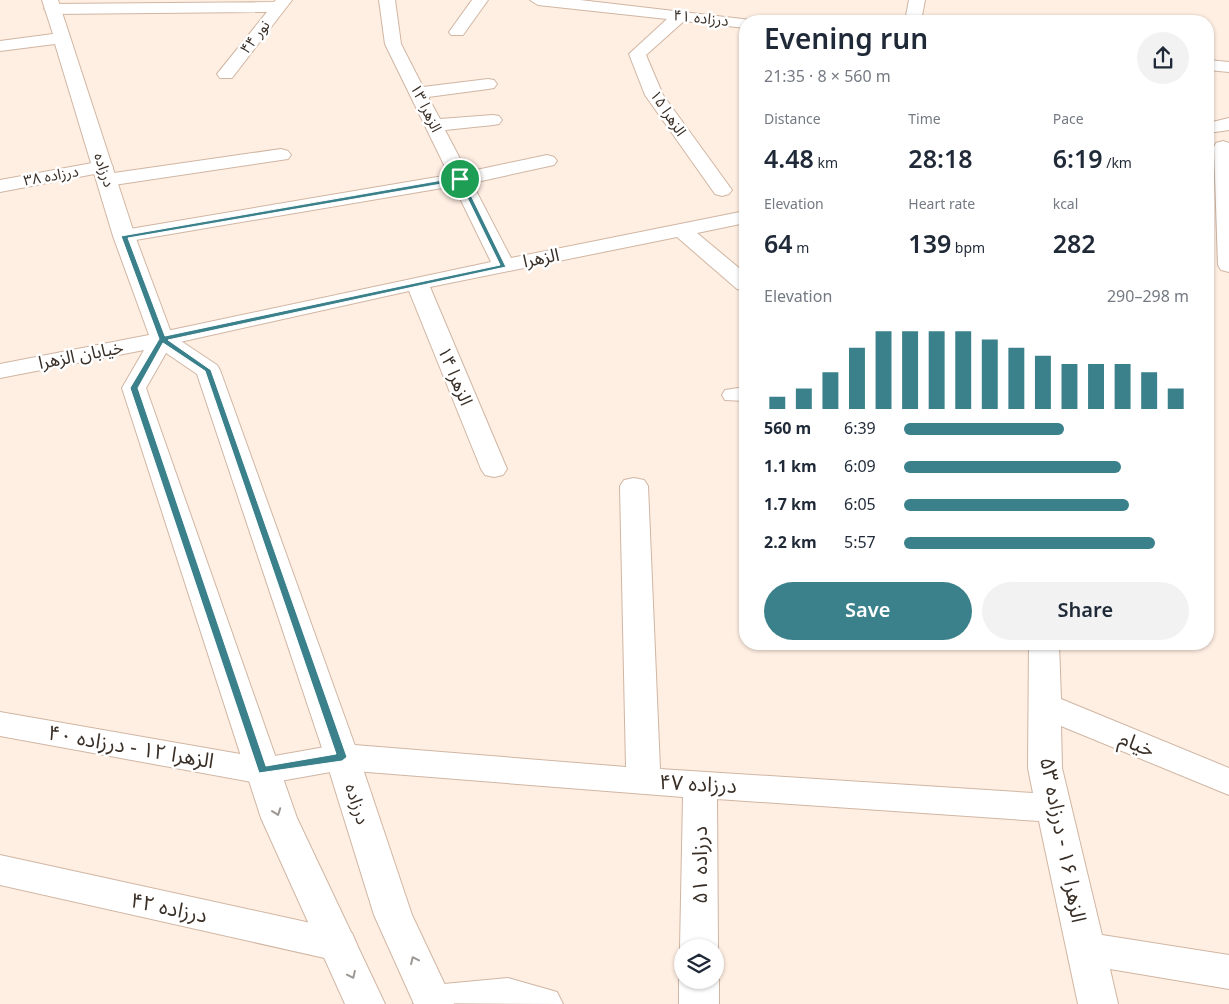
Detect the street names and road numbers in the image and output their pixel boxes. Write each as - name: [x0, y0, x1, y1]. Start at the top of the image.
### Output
- street label: درزاده ۴۱: [672, 0, 730, 37]
- street label: نور ۴۴: [231, 12, 279, 62]
- street label: الزهرا ۱۳: [400, 78, 452, 138]
- street label: الزهرا ۱۵: [640, 83, 696, 143]
- street label: درزاده: [83, 149, 125, 191]
- street label: درزاده ۳۸: [21, 155, 81, 197]
- street label: الزهرا: [519, 236, 563, 280]
- street label: خیابان الزهرا: [35, 328, 127, 382]
- street label: الزهرا ۱۴: [425, 340, 485, 412]
- street label: الزهرا ۱۲ - درزاده ۴۰: [45, 711, 217, 783]
- street label: خیام: [1112, 717, 1162, 771]
- street label: الزهرا ۱۶ - درزاده ۵۳: [1025, 753, 1101, 927]
- street label: درزاده ۴۷: [658, 760, 738, 808]
- street label: درزاده: [333, 778, 381, 830]
- street label: درزاده ۵۱: [678, 826, 722, 904]
- street label: درزاده ۴۲: [126, 878, 212, 938]

